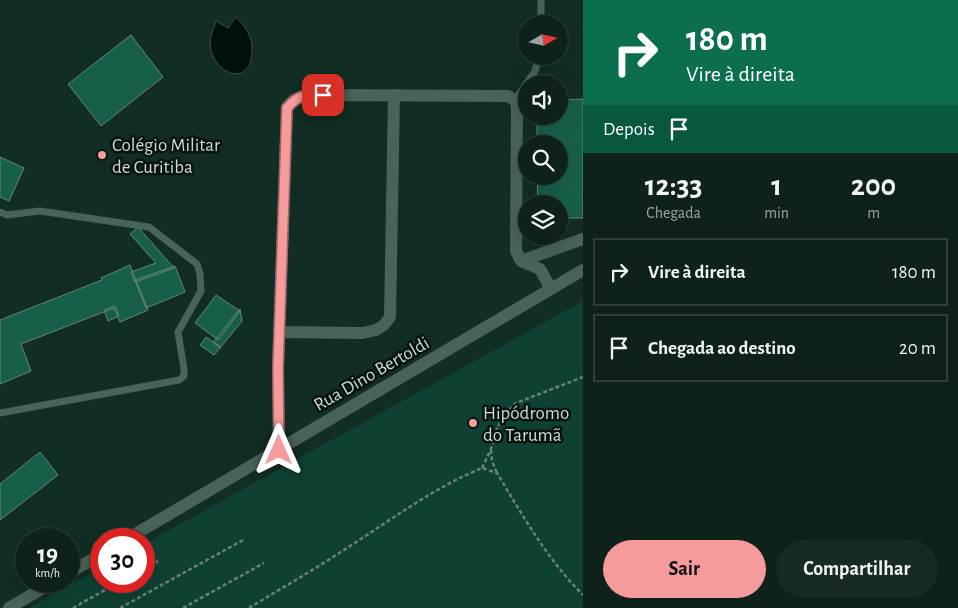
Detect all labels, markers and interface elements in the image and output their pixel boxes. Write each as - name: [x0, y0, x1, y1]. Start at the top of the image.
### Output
- north arrow: [518, 15, 568, 65]
- map controls: [518, 15, 568, 245]
- icon: right: [603, 20, 668, 85]
- text: 180 m: [686, 22, 768, 57]
- text: Vire à direita: [686, 63, 795, 85]
- pin: [302, 74, 344, 116]
- button: sound: [518, 75, 568, 125]
- icon: arrive: [309, 81, 337, 109]
- icon: arrive: [665, 115, 693, 143]
- text: Depois: [603, 120, 655, 139]
- button: search: [518, 135, 568, 185]
- place label: Colégio Militar de Curitiba: [112, 136, 220, 177]
- marker: Colégio Militar de Curitiba: [96, 149, 108, 161]
- text: 12:33: [645, 171, 702, 201]
- text: 1: [771, 171, 782, 201]
- text: 200: [851, 171, 896, 201]
- button: layers: [518, 195, 568, 245]
- text: Chegada: [646, 205, 701, 221]
- text: min: [764, 205, 789, 221]
- text: m: [867, 205, 880, 221]
- icon: right: [605, 258, 633, 286]
- text: Vire à direita: [648, 263, 746, 282]
- text: 180 m: [892, 263, 936, 282]
- street label: Rua Dino Bertoldi: [311, 334, 433, 415]
- icon: arrive: [605, 334, 633, 362]
- text: Chegada ao destino: [648, 339, 796, 358]
- text: 20 m: [899, 339, 936, 358]
- place label: Hipódromo do Tarumã: [483, 404, 569, 445]
- marker: Hipódromo do Tarumã: [467, 417, 479, 429]
- position arrow: [252, 423, 304, 475]
- speed limit sign: 30: [90, 528, 155, 593]
- button: Sair: [603, 540, 766, 598]
- button: Compartilhar: [776, 540, 938, 598]
- text: 19: [37, 542, 58, 567]
- text: km/h: [35, 567, 60, 579]

